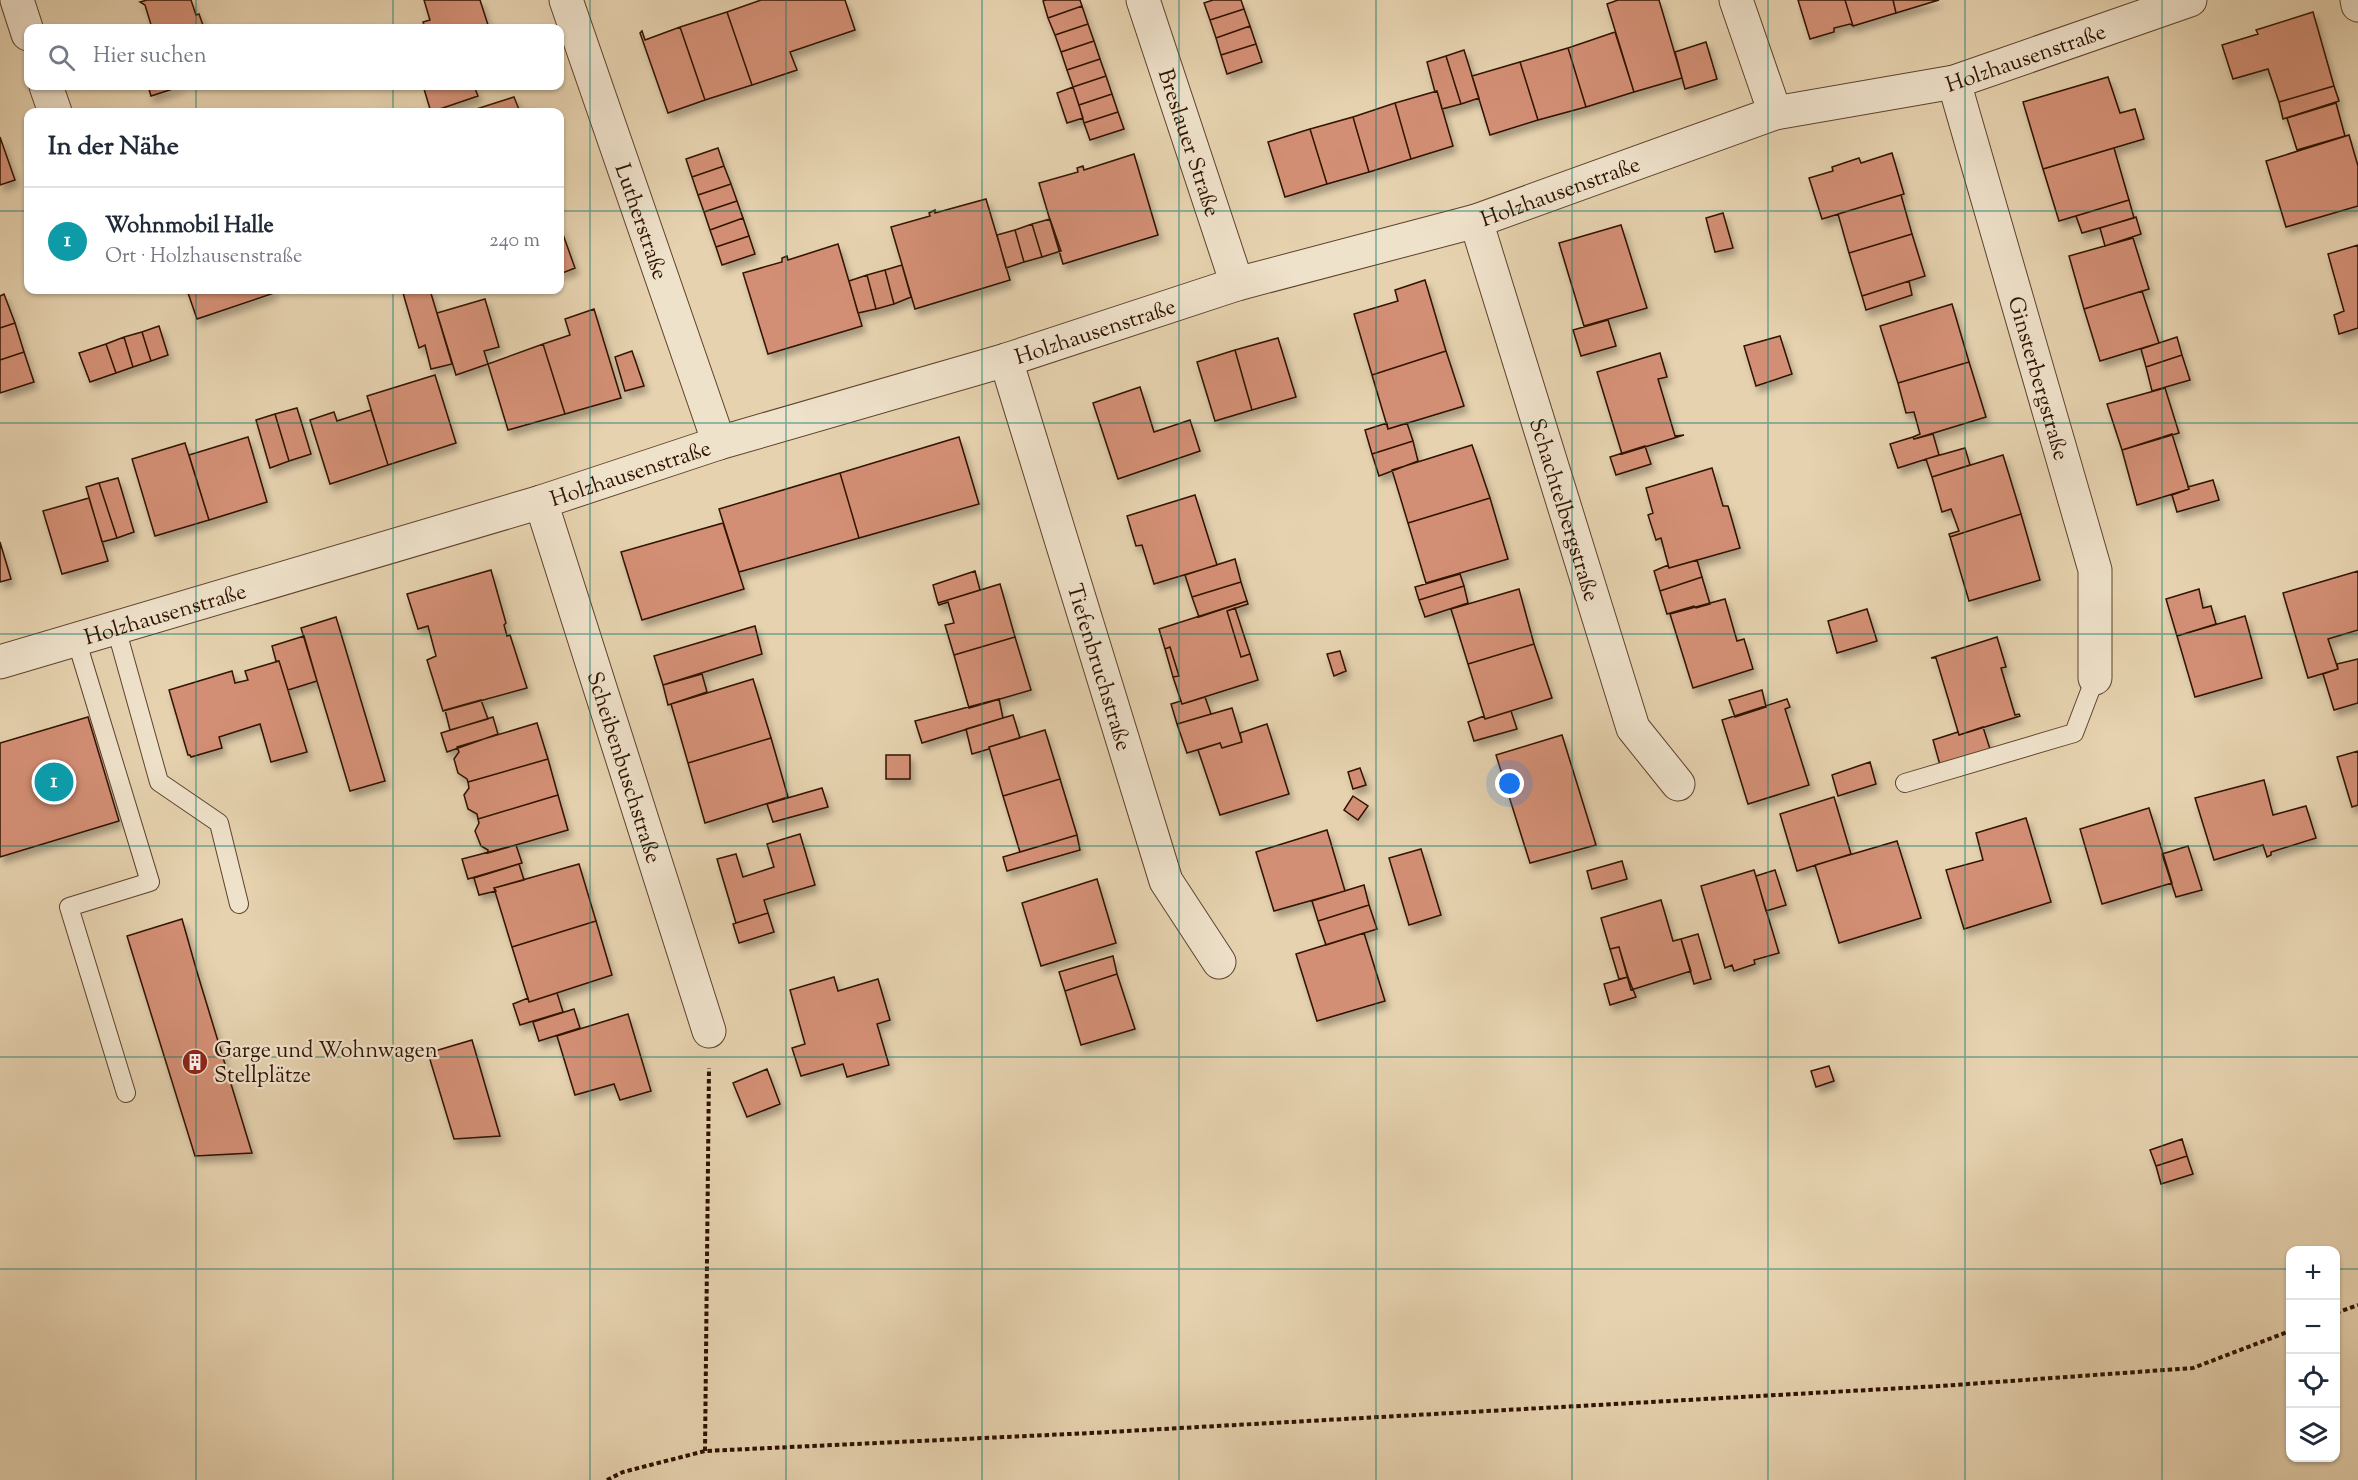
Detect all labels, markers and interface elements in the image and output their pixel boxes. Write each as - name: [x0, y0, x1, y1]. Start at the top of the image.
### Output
- street label: Holzhausenstraße: [1942, 17, 2111, 103]
- search box: [24, 24, 564, 90]
- icon: search: [45, 41, 78, 74]
- text: Hier suchen: [93, 41, 207, 73]
- street label: Breslauer Straße: [1148, 65, 1227, 221]
- text: In der Nähe: [48, 129, 179, 166]
- street label: Holzhausenstraße: [1477, 150, 1645, 237]
- street label: Lutherstraße: [605, 160, 674, 285]
- text: Wohnmobil Halle: [105, 211, 274, 243]
- text: 1: [64, 227, 71, 256]
- text: 240 m: [489, 227, 540, 256]
- text: Ort · Holzhausenstraße: [105, 243, 302, 272]
- street label: Holzhausenstraße: [1011, 292, 1180, 375]
- street label: Ginsterbergstraße: [1998, 293, 2076, 465]
- street label: Schachtelbergstraße: [1519, 415, 1606, 606]
- street label: Holzhausenstraße: [546, 434, 716, 517]
- street label: Holzhausenstraße: [81, 577, 251, 655]
- street label: Tiefenbruchstraße: [1057, 580, 1138, 755]
- street label: Scheibenbuschstraße: [577, 668, 668, 868]
- pin: 1: [34, 760, 74, 804]
- your location: [1495, 769, 1524, 798]
- place label: Garge und Wohnwagen Stellplätze: [214, 1036, 438, 1093]
- building icon: Garge und Wohnwagen Stellplätze: [180, 1047, 210, 1077]
- map controls: [2286, 1246, 2340, 1462]
- button: +: [2286, 1246, 2340, 1300]
- button: −: [2286, 1300, 2340, 1354]
- button: locate: [2286, 1354, 2340, 1408]
- button: layers: [2286, 1408, 2340, 1462]

